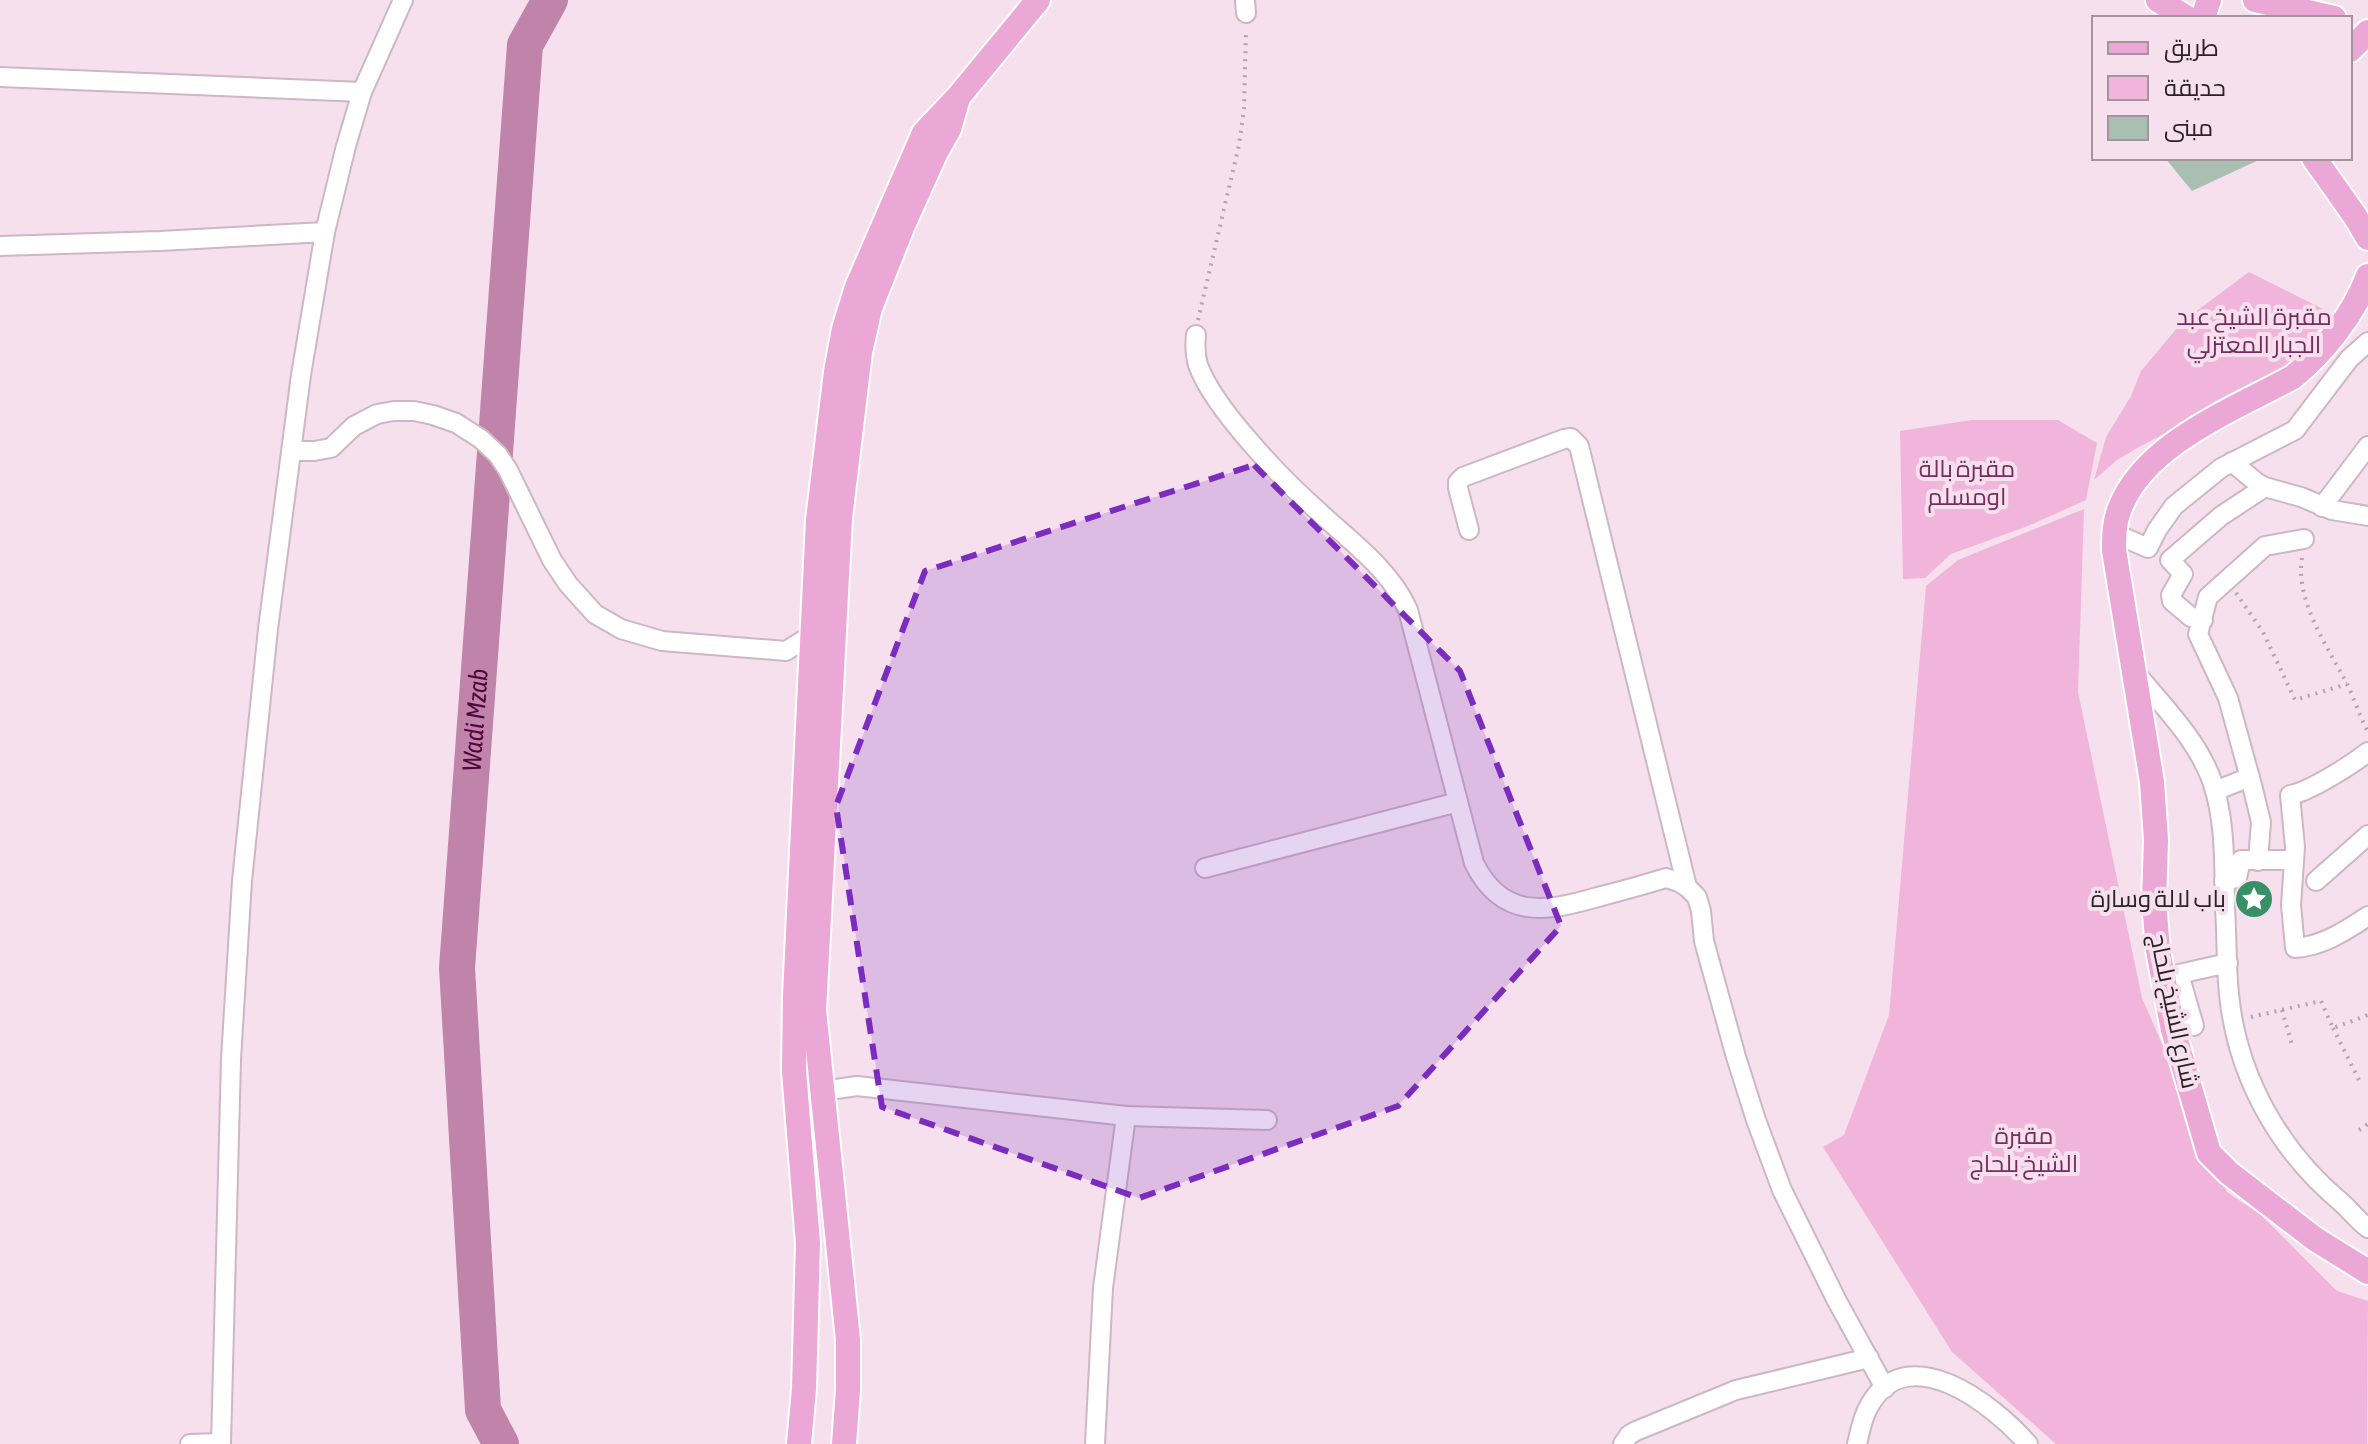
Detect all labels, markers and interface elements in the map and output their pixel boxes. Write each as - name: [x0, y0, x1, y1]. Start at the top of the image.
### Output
- legend: [2092, 16, 2352, 160]
- text: طريق: [2164, 34, 2219, 63]
- text: حديقة: [2164, 74, 2226, 101]
- text: مبنى: [2164, 114, 2213, 142]
- park label: مقبرة الشيخ عبد الجبار المعتزلي: [2176, 303, 2332, 364]
- park label: مقبرة بالة اومسلم: [1919, 455, 2015, 513]
- water label: Wadi Mzab: [457, 667, 494, 772]
- place icon: باب لالة وسارة: [2233, 878, 2275, 920]
- place label: باب لالة وسارة: [2091, 885, 2226, 912]
- street label: شارع الشيخ بلحاج: [2142, 931, 2204, 1092]
- park label: مقبرة الشيخ بلحاج: [1970, 1122, 2078, 1180]

